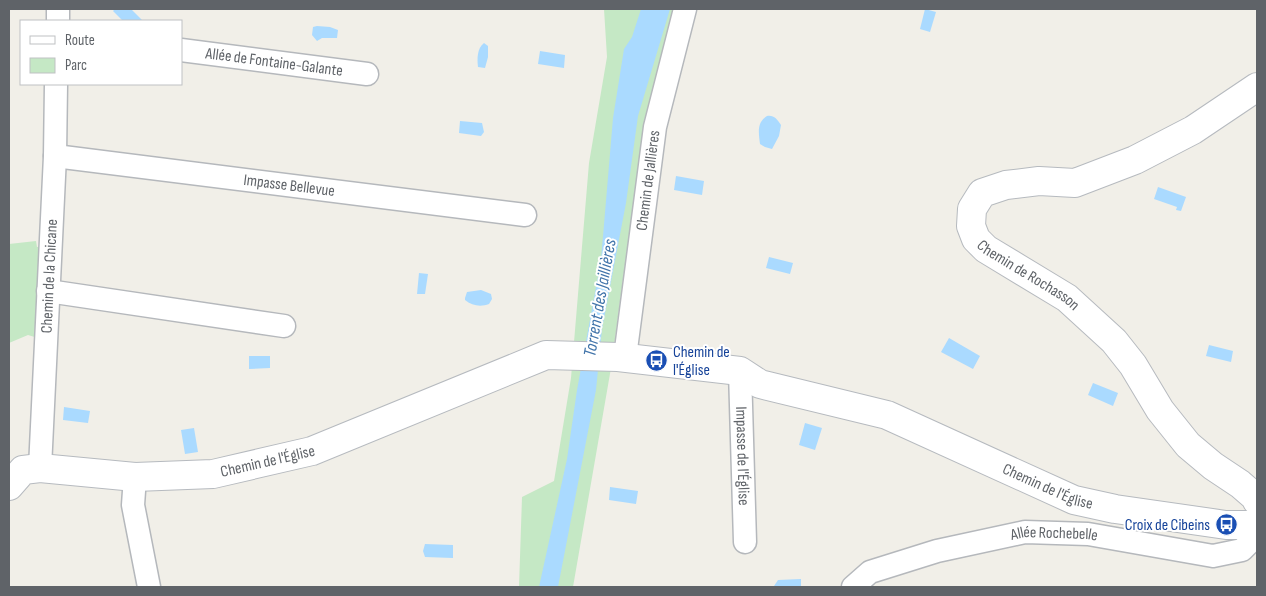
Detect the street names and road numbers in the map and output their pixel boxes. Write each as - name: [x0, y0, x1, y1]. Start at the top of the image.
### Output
- street label: Allée de Fontaine-Galante: [204, 44, 344, 80]
- street label: Chemin de Jallières: [632, 129, 664, 232]
- street label: Impasse Bellevue: [242, 170, 336, 201]
- street label: Chemin de la Chicane: [37, 219, 61, 334]
- street label: Chemin de Rochasson: [973, 236, 1084, 314]
- street label: Impasse de l'Église: [732, 406, 753, 506]
- street label: Chemin de l'Église: [219, 441, 317, 481]
- street label: Chemin de l'Église: [1000, 459, 1095, 513]
- street label: Allée Rochebelle: [1008, 522, 1099, 545]

